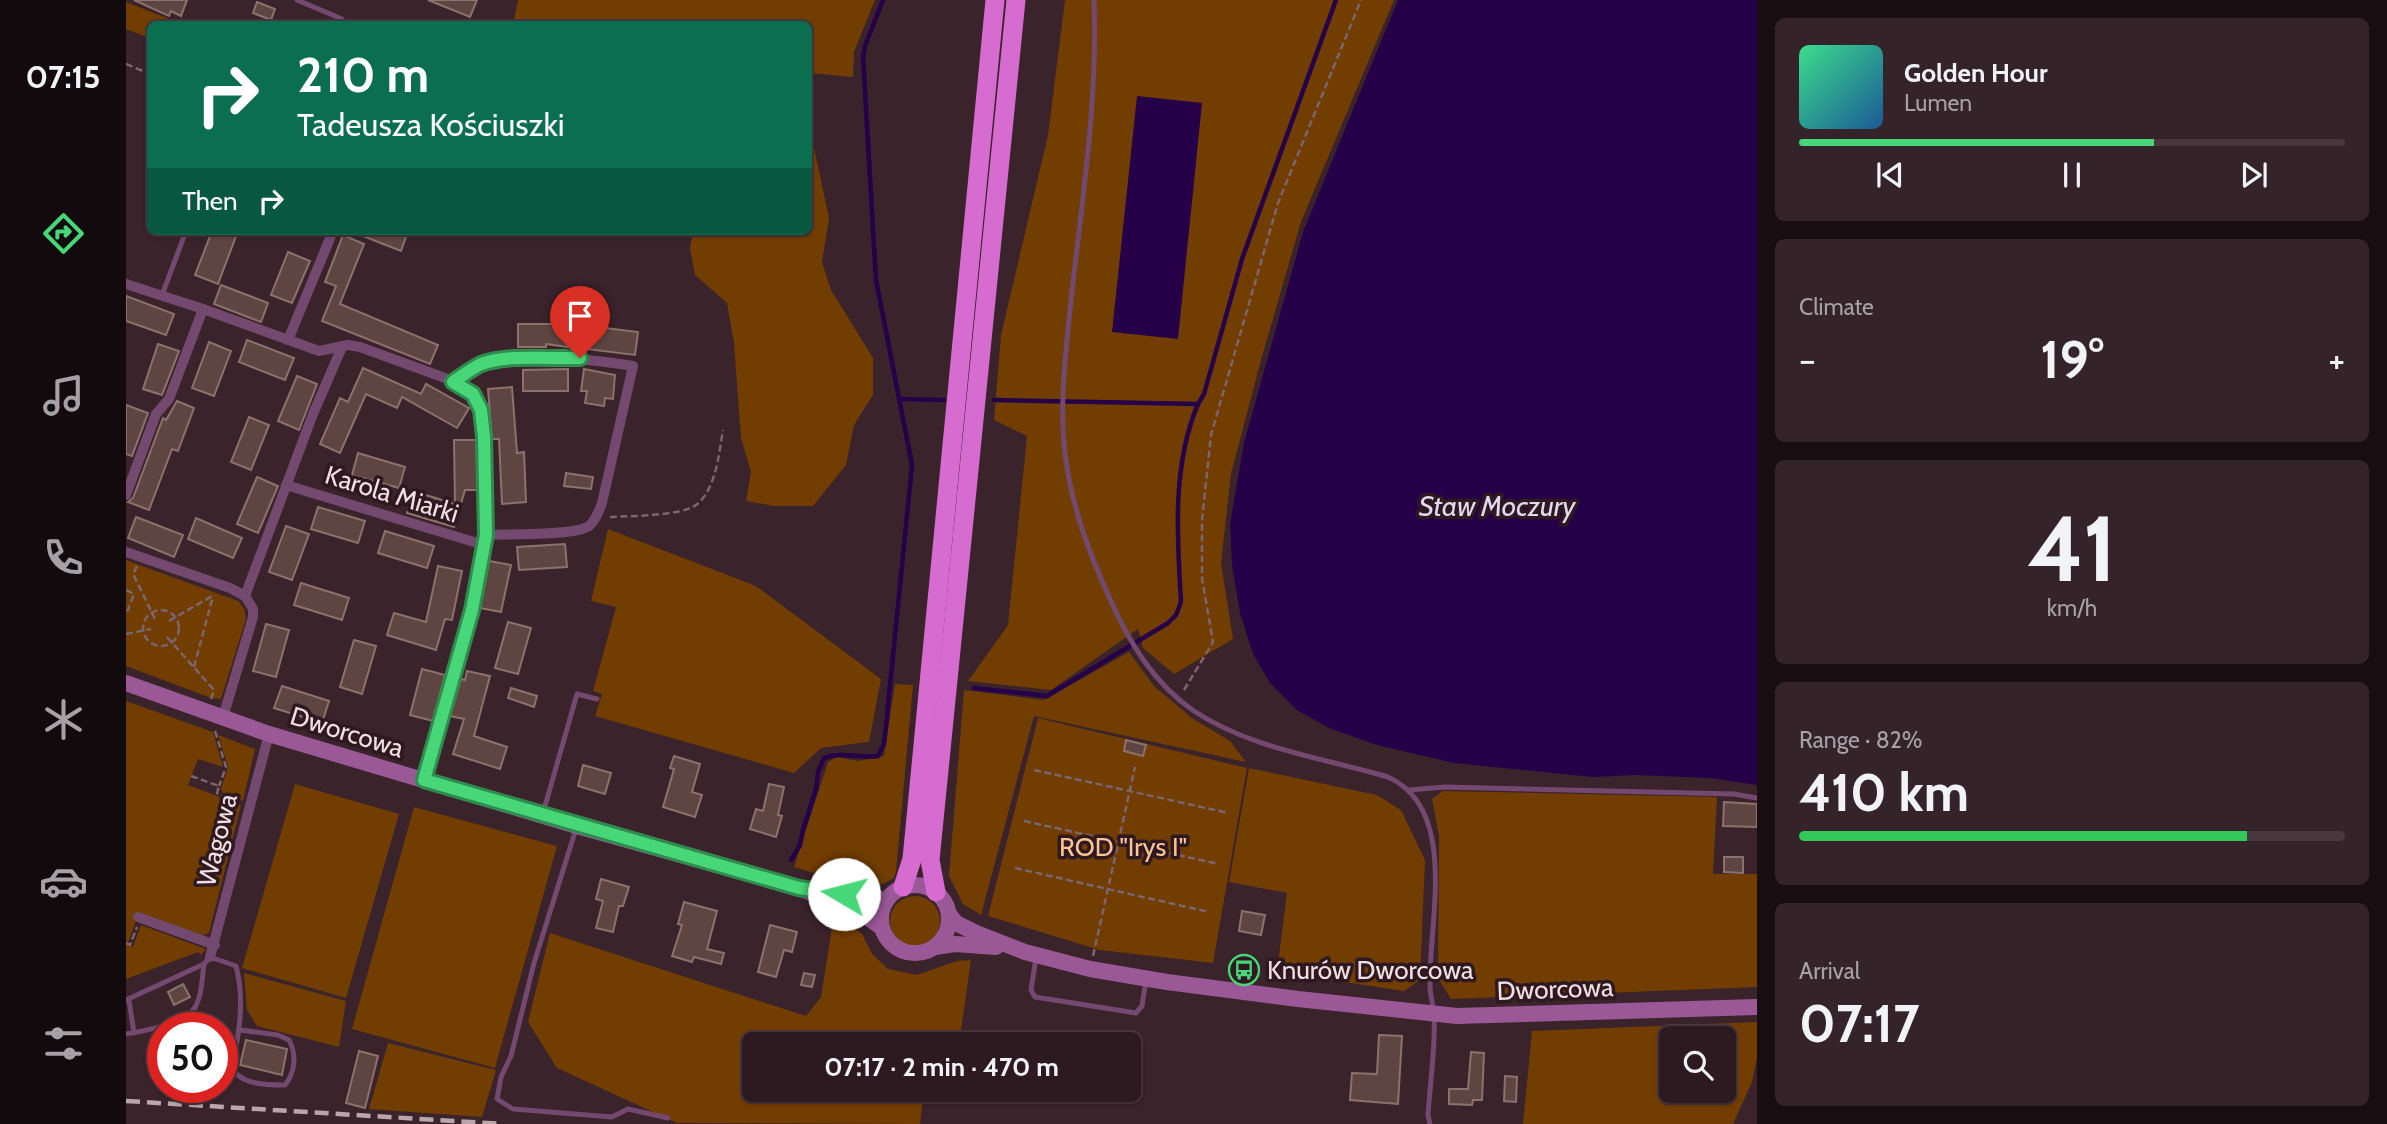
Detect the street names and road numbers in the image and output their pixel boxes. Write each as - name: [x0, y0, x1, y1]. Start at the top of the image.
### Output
- street label: Karola Miarki: [321, 459, 463, 529]
- street label: Dworcowa: [286, 700, 408, 765]
- street label: Wagowa: [190, 790, 244, 890]
- street label: Dworcowa: [1496, 971, 1614, 1007]

